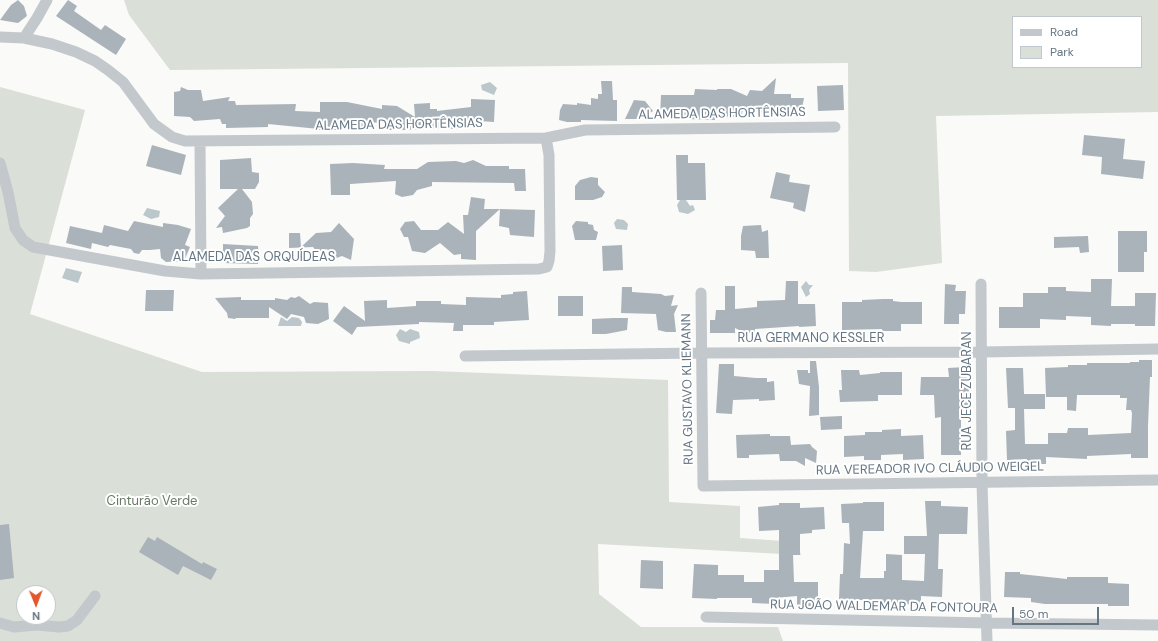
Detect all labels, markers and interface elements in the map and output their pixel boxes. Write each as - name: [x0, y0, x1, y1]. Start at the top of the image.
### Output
- legend: [1012, 16, 1142, 68]
- text: Road: [1050, 24, 1078, 40]
- text: Park: [1050, 44, 1074, 60]
- street label: ALAMEDA DAS HORTÊNSIAS: [638, 105, 806, 123]
- street label: ALAMEDA DAS HORTÊNSIAS: [315, 116, 483, 134]
- street label: ALAMEDA DAS ORQUÍDEAS: [173, 250, 335, 266]
- street label: RUA GUSTAVO KLIEMANN: [679, 313, 697, 465]
- street label: RUA GERMANO KESSLER: [738, 331, 884, 347]
- street label: RUA JECE ZUBARAN: [960, 331, 976, 451]
- street label: RUA VEREADOR IVO CLÁUDIO WEIGEL: [816, 459, 1044, 479]
- park label: Cinturão Verde: [107, 494, 197, 510]
- north arrow: [16, 585, 56, 625]
- street label: RUA JOÃO WALDEMAR DA FONTOURA: [770, 597, 998, 617]
- scale bar: [1014, 599, 1101, 625]
- text: 50 m: [1019, 606, 1048, 622]
- text: N: [32, 609, 40, 623]

